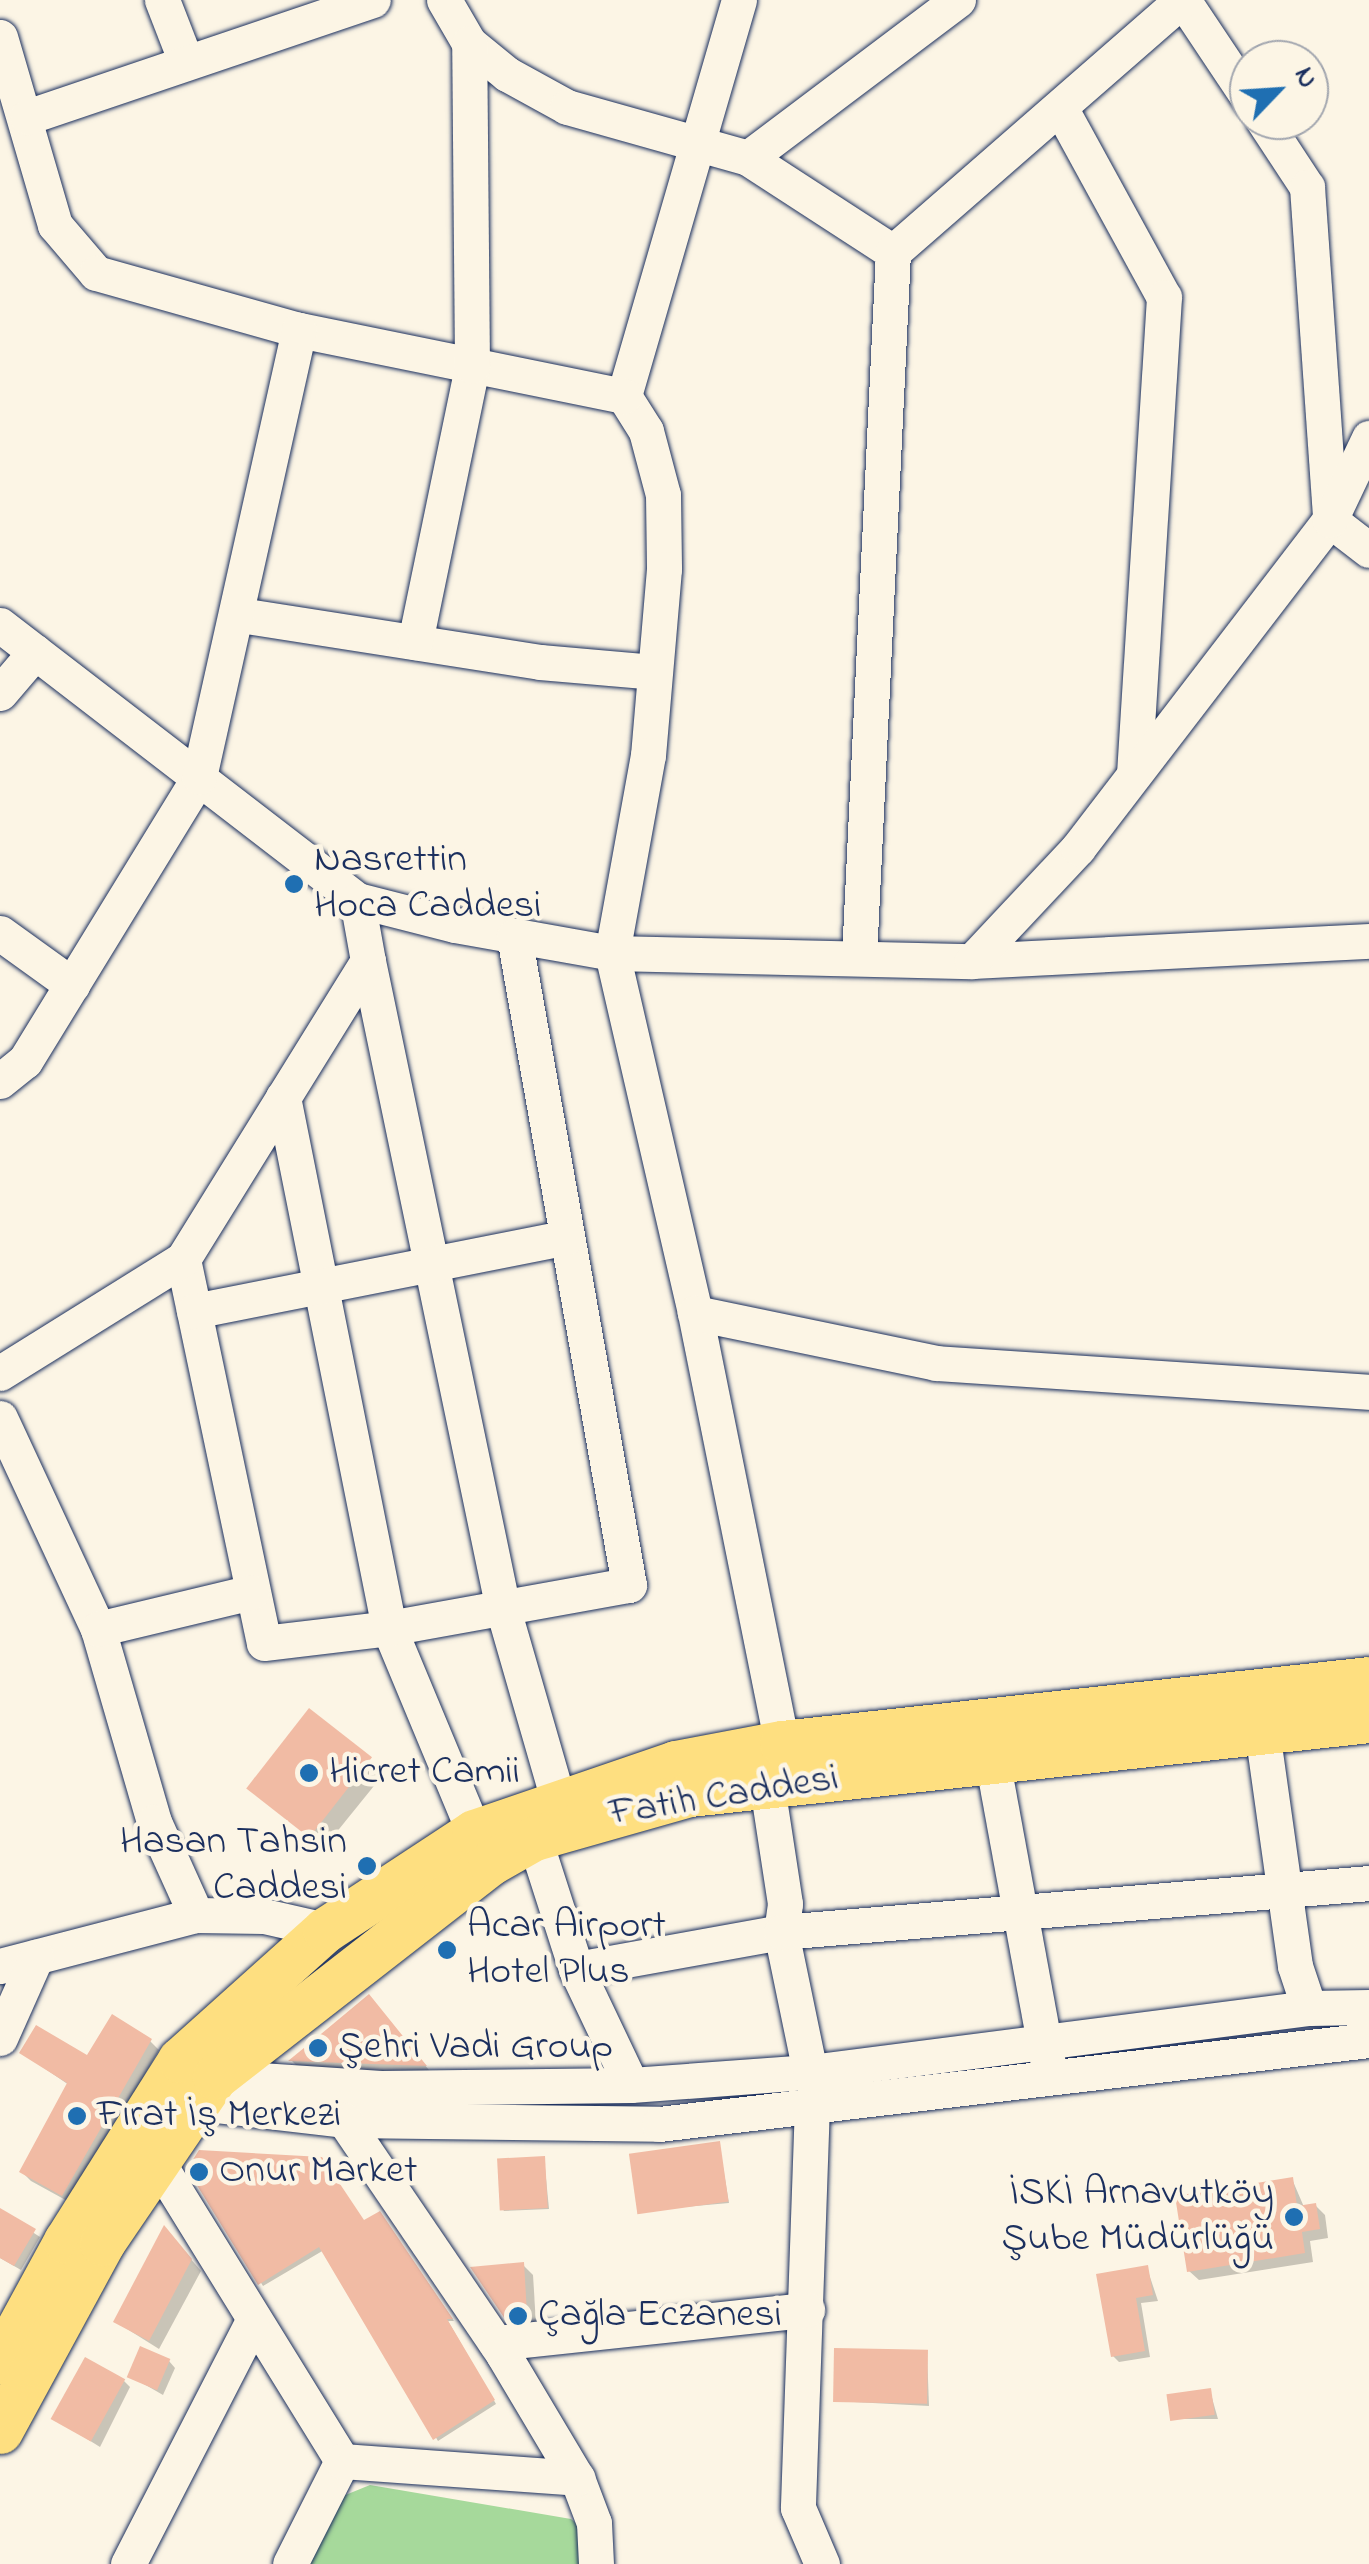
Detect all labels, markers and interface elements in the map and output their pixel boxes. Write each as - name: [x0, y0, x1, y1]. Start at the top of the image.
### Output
- north arrow: [1229, 40, 1329, 140]
- text: N: [1282, 61, 1327, 95]
- place label: Nasrettin Hoca Caddesi: [314, 837, 541, 931]
- marker: Nasrettin Hoca Caddesi: [283, 873, 305, 895]
- place label: Hicret Camii: [329, 1749, 520, 1797]
- street label: Fatih Caddesi: [606, 1755, 842, 1839]
- marker: Hicret Camii: [298, 1762, 320, 1784]
- place label: Hasan Tahsin Caddesi: [120, 1819, 347, 1913]
- marker: Hasan Tahsin Caddesi: [356, 1855, 378, 1877]
- place label: Acar Airport Hotel Plus: [467, 1903, 666, 1997]
- marker: Acar Airport Hotel Plus: [436, 1939, 458, 1961]
- place label: Şehri Vadi Group: [338, 2024, 613, 2072]
- marker: Şehri Vadi Group: [307, 2037, 329, 2059]
- place label: Fırat İş Merkezi: [97, 2092, 341, 2140]
- marker: Fırat İş Merkezi: [66, 2105, 88, 2127]
- place label: Onur Market: [219, 2148, 417, 2196]
- marker: Onur Market: [188, 2161, 210, 2183]
- place label: İSKİ Arnavutköy Şube Müdürlüğü: [1002, 2170, 1274, 2264]
- marker: İSKİ Arnavutköy Şube Müdürlüğü: [1283, 2206, 1305, 2228]
- place label: Çağla Eczanesi: [538, 2292, 782, 2340]
- marker: Çağla Eczanesi: [507, 2305, 529, 2327]

